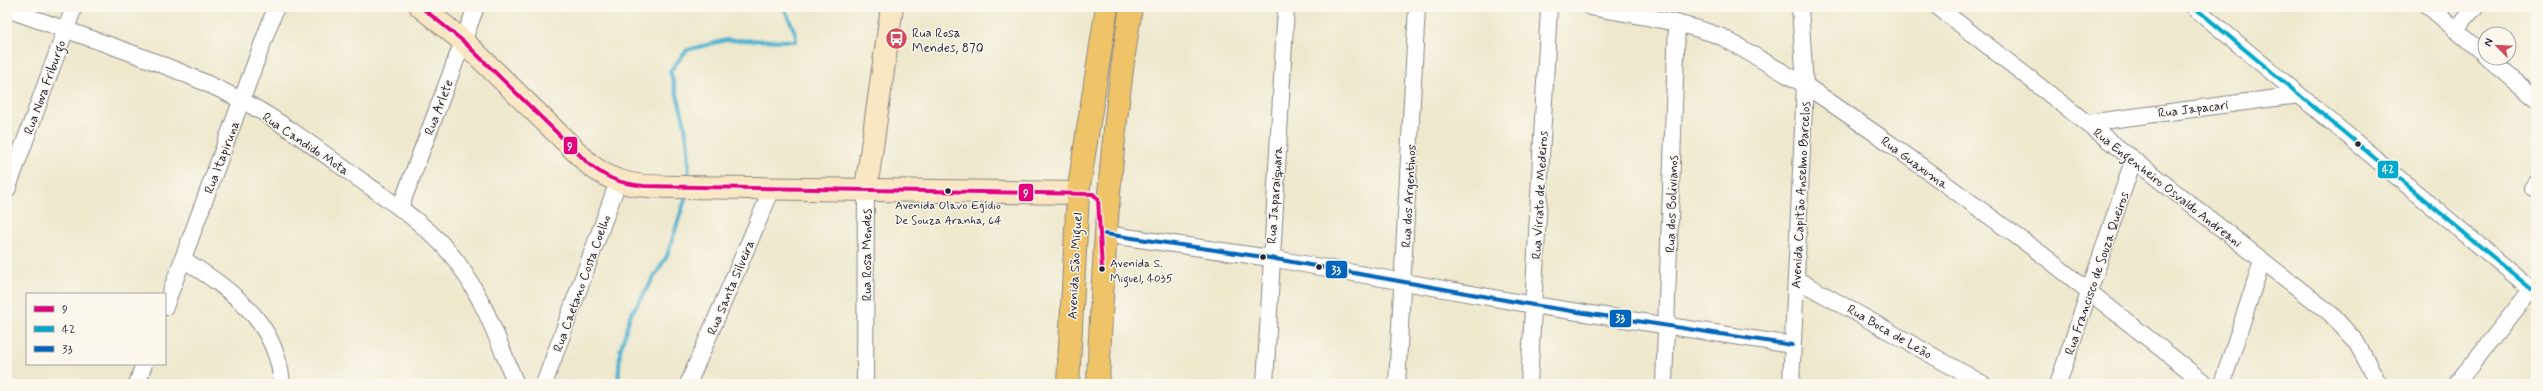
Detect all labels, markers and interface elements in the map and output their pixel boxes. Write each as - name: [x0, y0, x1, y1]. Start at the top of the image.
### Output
- place label: Rua Rosa Mendes, 870: [912, 25, 984, 57]
- bus stop icon: Rua Rosa Mendes, 870: [883, 26, 909, 52]
- north arrow: [2477, 26, 2517, 66]
- text: N: [2481, 36, 2497, 49]
- street label: Rua Nova Friburgo: [20, 38, 72, 138]
- street label: Rua Arlete: [421, 77, 458, 138]
- street label: Rua Japacari: [2157, 97, 2229, 122]
- street label: Avenida Capitão Anselmo Barcelos: [1788, 101, 1815, 289]
- street label: Rua Candido Mota: [259, 109, 352, 180]
- street label: Rua Itapiruna: [201, 118, 244, 196]
- street label: Rua Engenheiro Osvaldo Andreani: [2088, 125, 2245, 253]
- street label: Rua Viriato de Medeiros: [1529, 130, 1552, 260]
- street label: Rua Guaxuma: [1877, 133, 1951, 193]
- line badge: 9: [563, 136, 578, 155]
- unlabelled marker: [2353, 139, 2363, 149]
- text: 9: [567, 140, 573, 154]
- street label: Rua dos Argentinos: [1398, 144, 1421, 248]
- street label: Rua Japaraiquara: [1264, 146, 1287, 244]
- street label: Rua dos Bolivianos: [1662, 155, 1683, 253]
- line badge: 42: [2377, 160, 2399, 179]
- text: 42: [2382, 163, 2394, 177]
- line badge: 9: [1018, 183, 1034, 202]
- marker: Avenida Olavo Egídio De Souza Aranha, 64: [943, 186, 953, 196]
- text: 9: [1023, 187, 1029, 201]
- street label: Rua Francisco de Souza Queiros: [2061, 189, 2133, 357]
- place label: Avenida Olavo Egídio De Souza Aranha, 64: [895, 198, 1001, 229]
- street label: Rua Rosa Mendes: [859, 209, 876, 301]
- street label: Rua Caetano Costa Coelho: [550, 212, 615, 354]
- street label: Avenida São Miguel: [1064, 212, 1089, 320]
- street label: Rua Santa Silveira: [704, 237, 759, 338]
- unlabelled marker: [1258, 252, 1268, 262]
- place label: Avenida S. Miguel, 4035: [1110, 256, 1173, 288]
- line badge: 33: [1325, 260, 1348, 279]
- unlabelled marker: [1314, 262, 1324, 272]
- marker: Avenida S. Miguel, 4035: [1097, 264, 1107, 274]
- text: 33: [1331, 264, 1341, 278]
- legend: [26, 293, 166, 365]
- street label: Rua Boca de Leão: [1844, 301, 1935, 364]
- text: 9: [62, 302, 68, 318]
- line badge: 33: [1609, 309, 1632, 328]
- text: 33: [1615, 312, 1625, 326]
- text: 42: [62, 322, 75, 338]
- text: 33: [62, 342, 73, 358]

